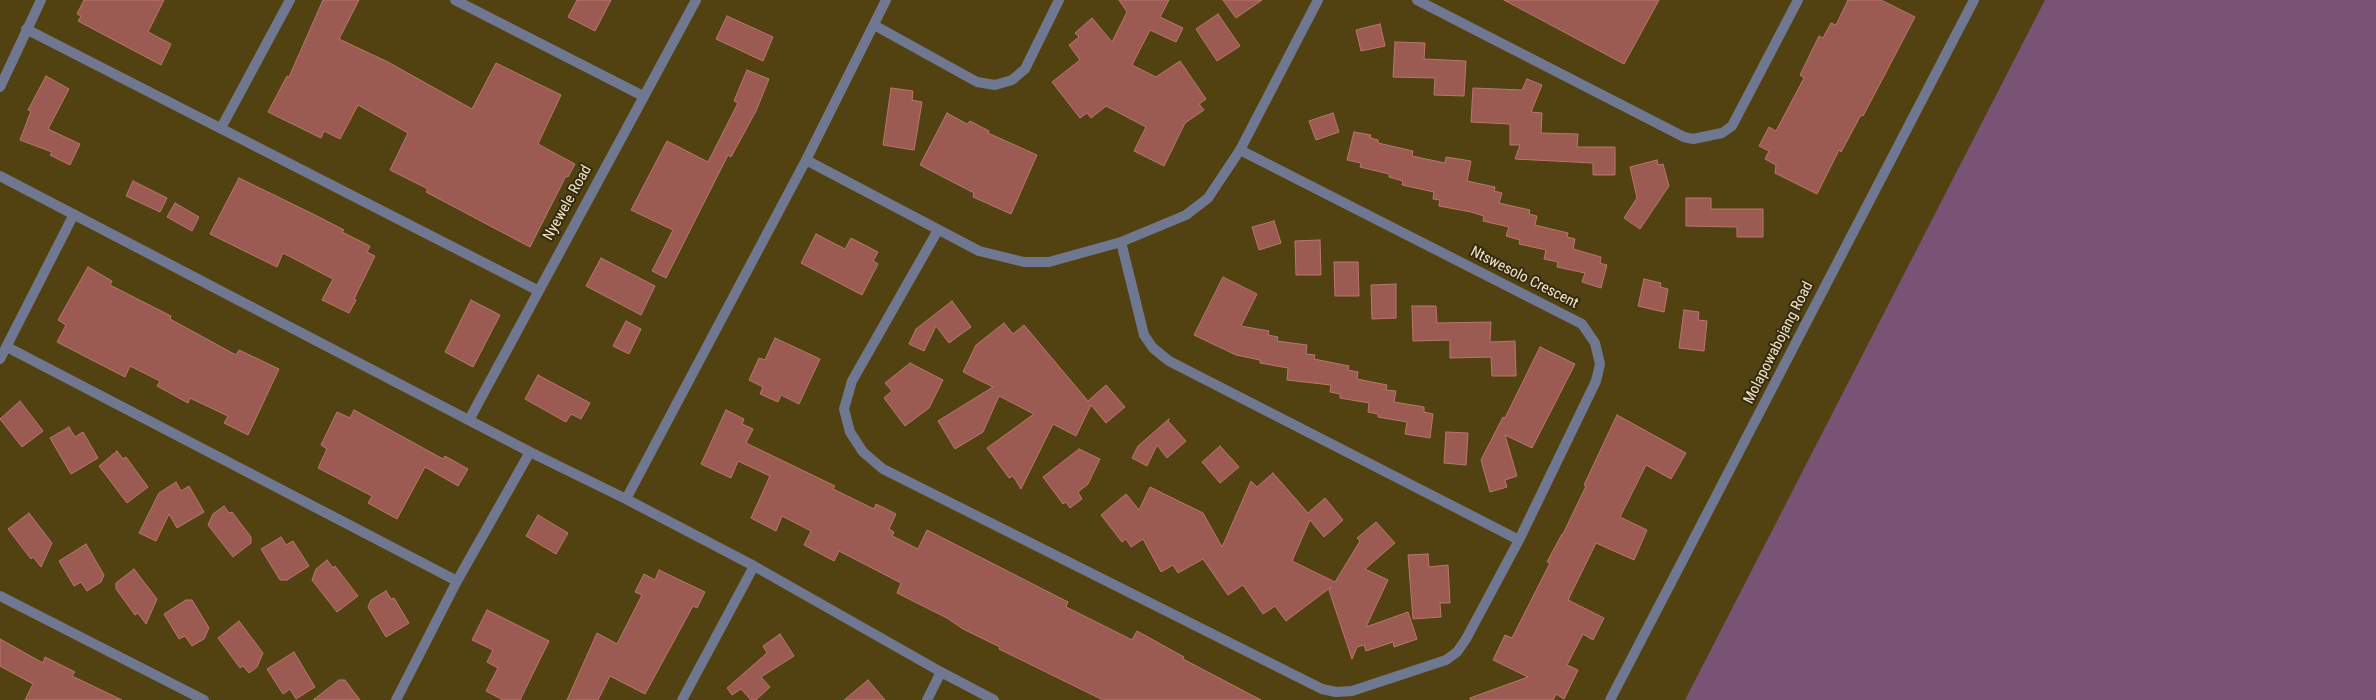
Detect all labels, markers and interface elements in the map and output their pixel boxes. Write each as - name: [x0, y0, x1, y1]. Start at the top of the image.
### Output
- street label: Nyewele Road: [540, 162, 596, 244]
- street label: Ntswesolo Crescent: [1467, 243, 1581, 313]
- street label: Molapowabojang Road: [1740, 279, 1818, 407]

